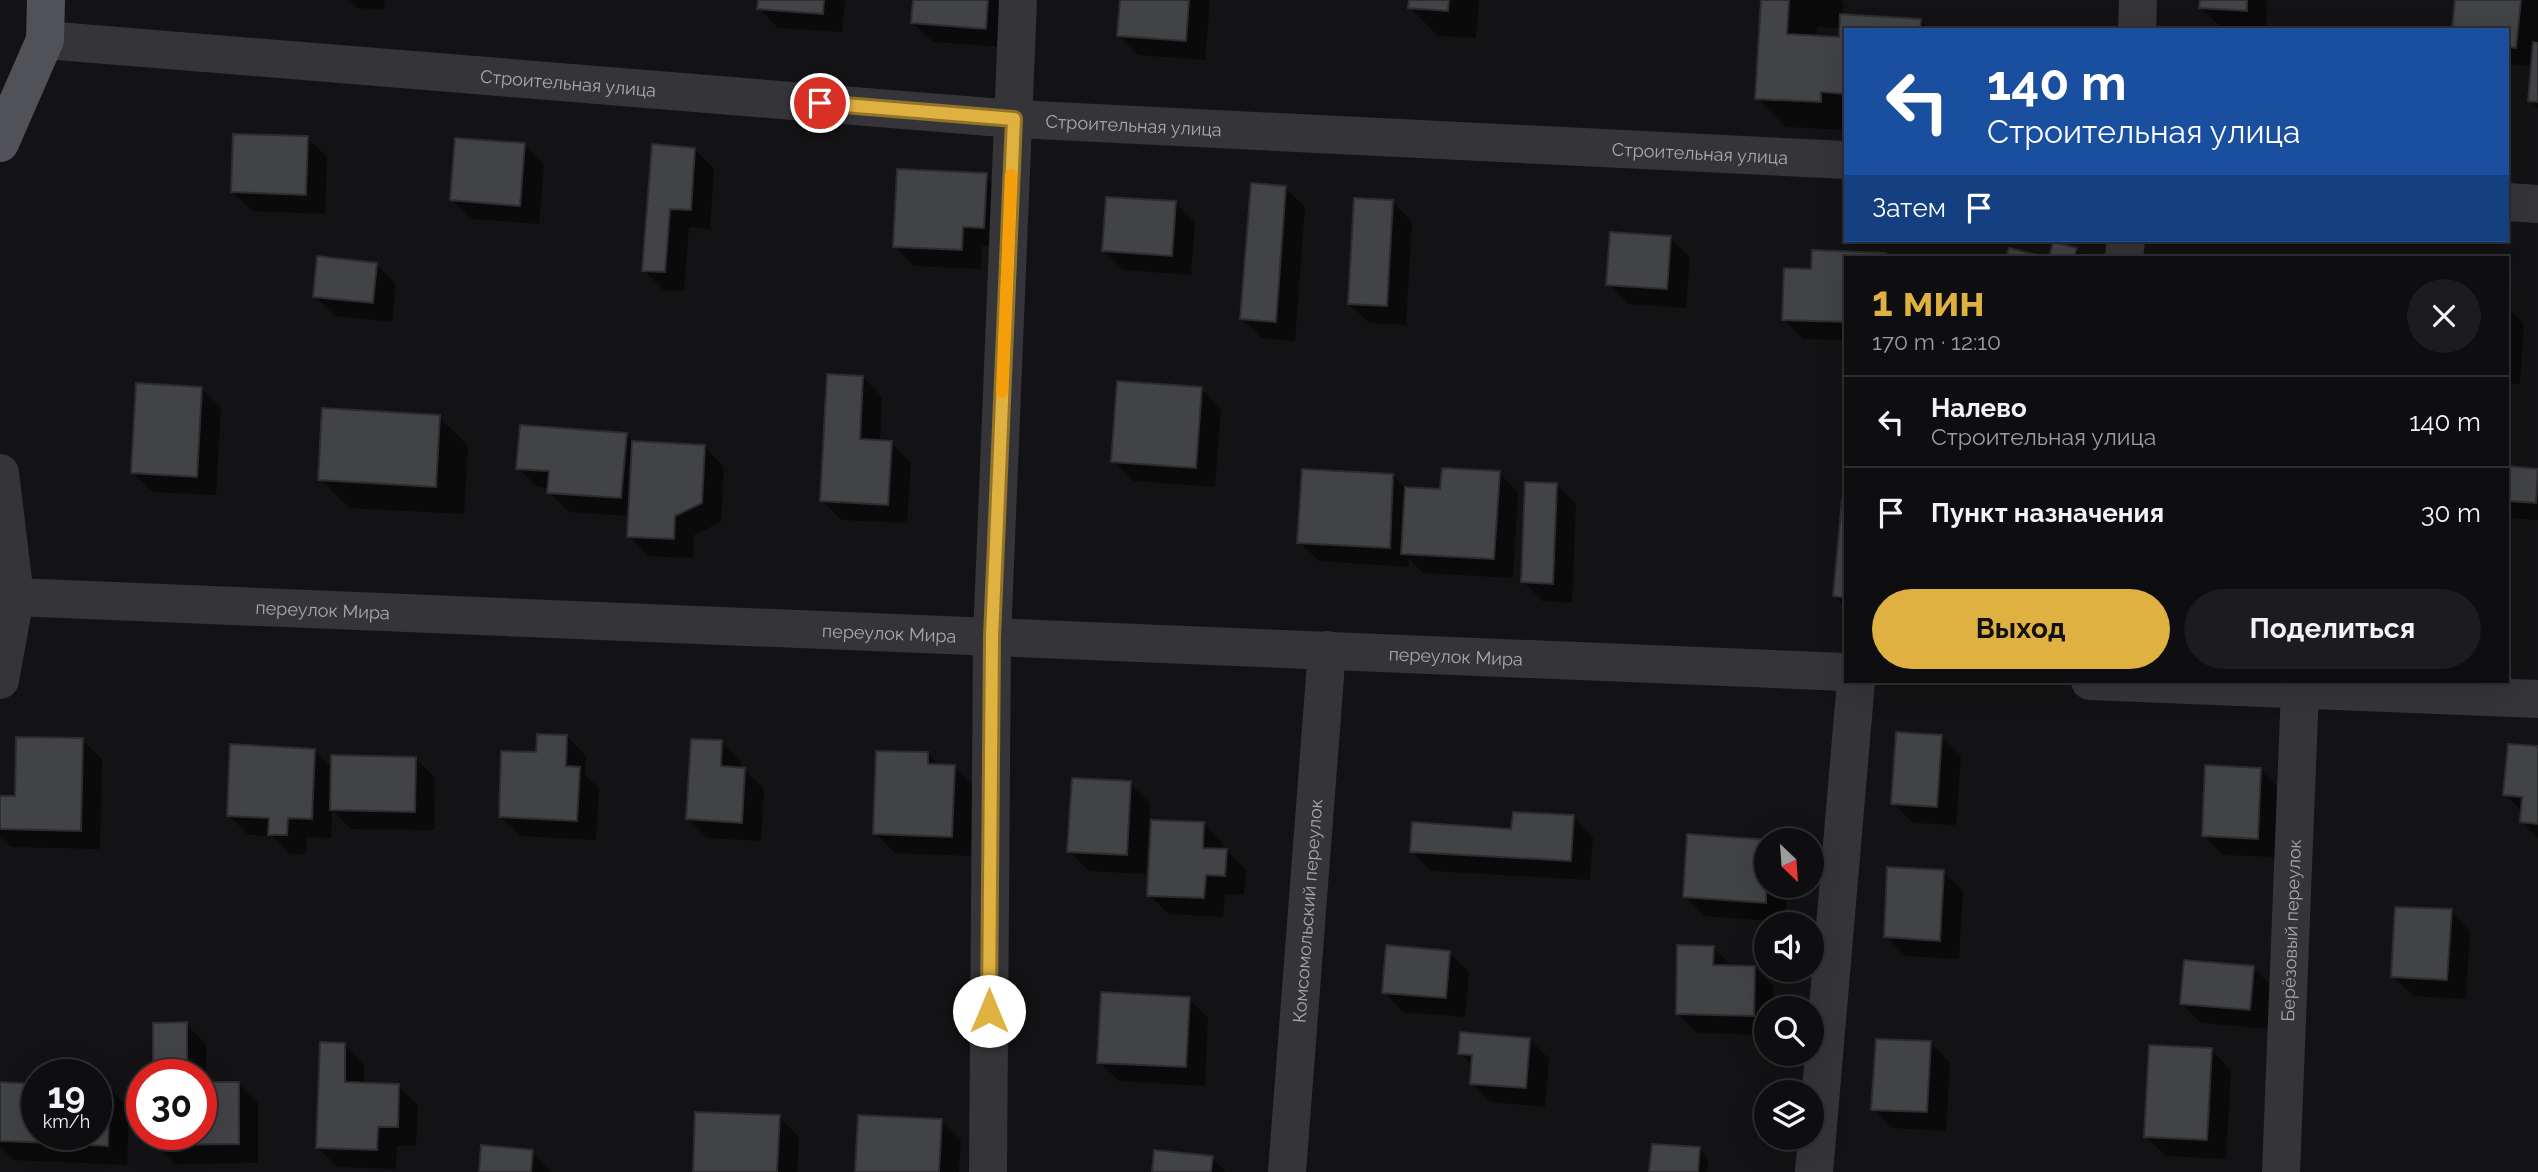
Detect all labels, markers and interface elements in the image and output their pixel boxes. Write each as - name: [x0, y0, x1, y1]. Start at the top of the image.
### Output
- text: 140 m: [1987, 54, 2127, 111]
- icon: left: [1872, 56, 1963, 147]
- street label: Строительная улица: [479, 65, 657, 100]
- pin: [790, 73, 850, 133]
- icon: arrive: [801, 84, 839, 122]
- street label: Строительная улица: [1045, 110, 1222, 140]
- text: Строительная улица: [1987, 113, 2300, 150]
- street label: Строительная улица: [1611, 138, 1789, 168]
- icon: arrive: [1960, 189, 1998, 227]
- text: Затем: [1872, 193, 1946, 223]
- text: 1 мин: [1872, 277, 1985, 326]
- button: close: [2407, 279, 2481, 353]
- text: 170 m · 12:10: [1872, 328, 2001, 355]
- text: Налево: [1931, 393, 2027, 423]
- icon: left: [1872, 403, 1910, 441]
- text: 140 m: [2409, 407, 2481, 437]
- text: Строительная улица: [1931, 423, 2156, 450]
- icon: arrive: [1872, 494, 1910, 532]
- text: Пункт назначения: [1931, 498, 2164, 528]
- text: 30 m: [2421, 498, 2481, 528]
- button: Выход: [1872, 589, 2170, 669]
- button: Поделиться: [2184, 589, 2481, 669]
- street label: переулок Мира: [255, 596, 390, 623]
- street label: переулок Мира: [822, 620, 957, 646]
- street label: переулок Мира: [1388, 643, 1523, 669]
- street label: Комсомольский переулок: [1288, 798, 1326, 1024]
- north arrow: [1754, 828, 1824, 898]
- map controls: [1754, 828, 1824, 1150]
- street label: Берёзовый переулок: [2276, 839, 2305, 1022]
- button: sound: [1754, 912, 1824, 982]
- position arrow: [952, 974, 1026, 1048]
- button: search: [1754, 996, 1824, 1066]
- speed limit sign: 30: [126, 1059, 217, 1150]
- text: 19: [48, 1075, 85, 1116]
- button: layers: [1754, 1080, 1824, 1150]
- text: km/h: [43, 1111, 90, 1132]

